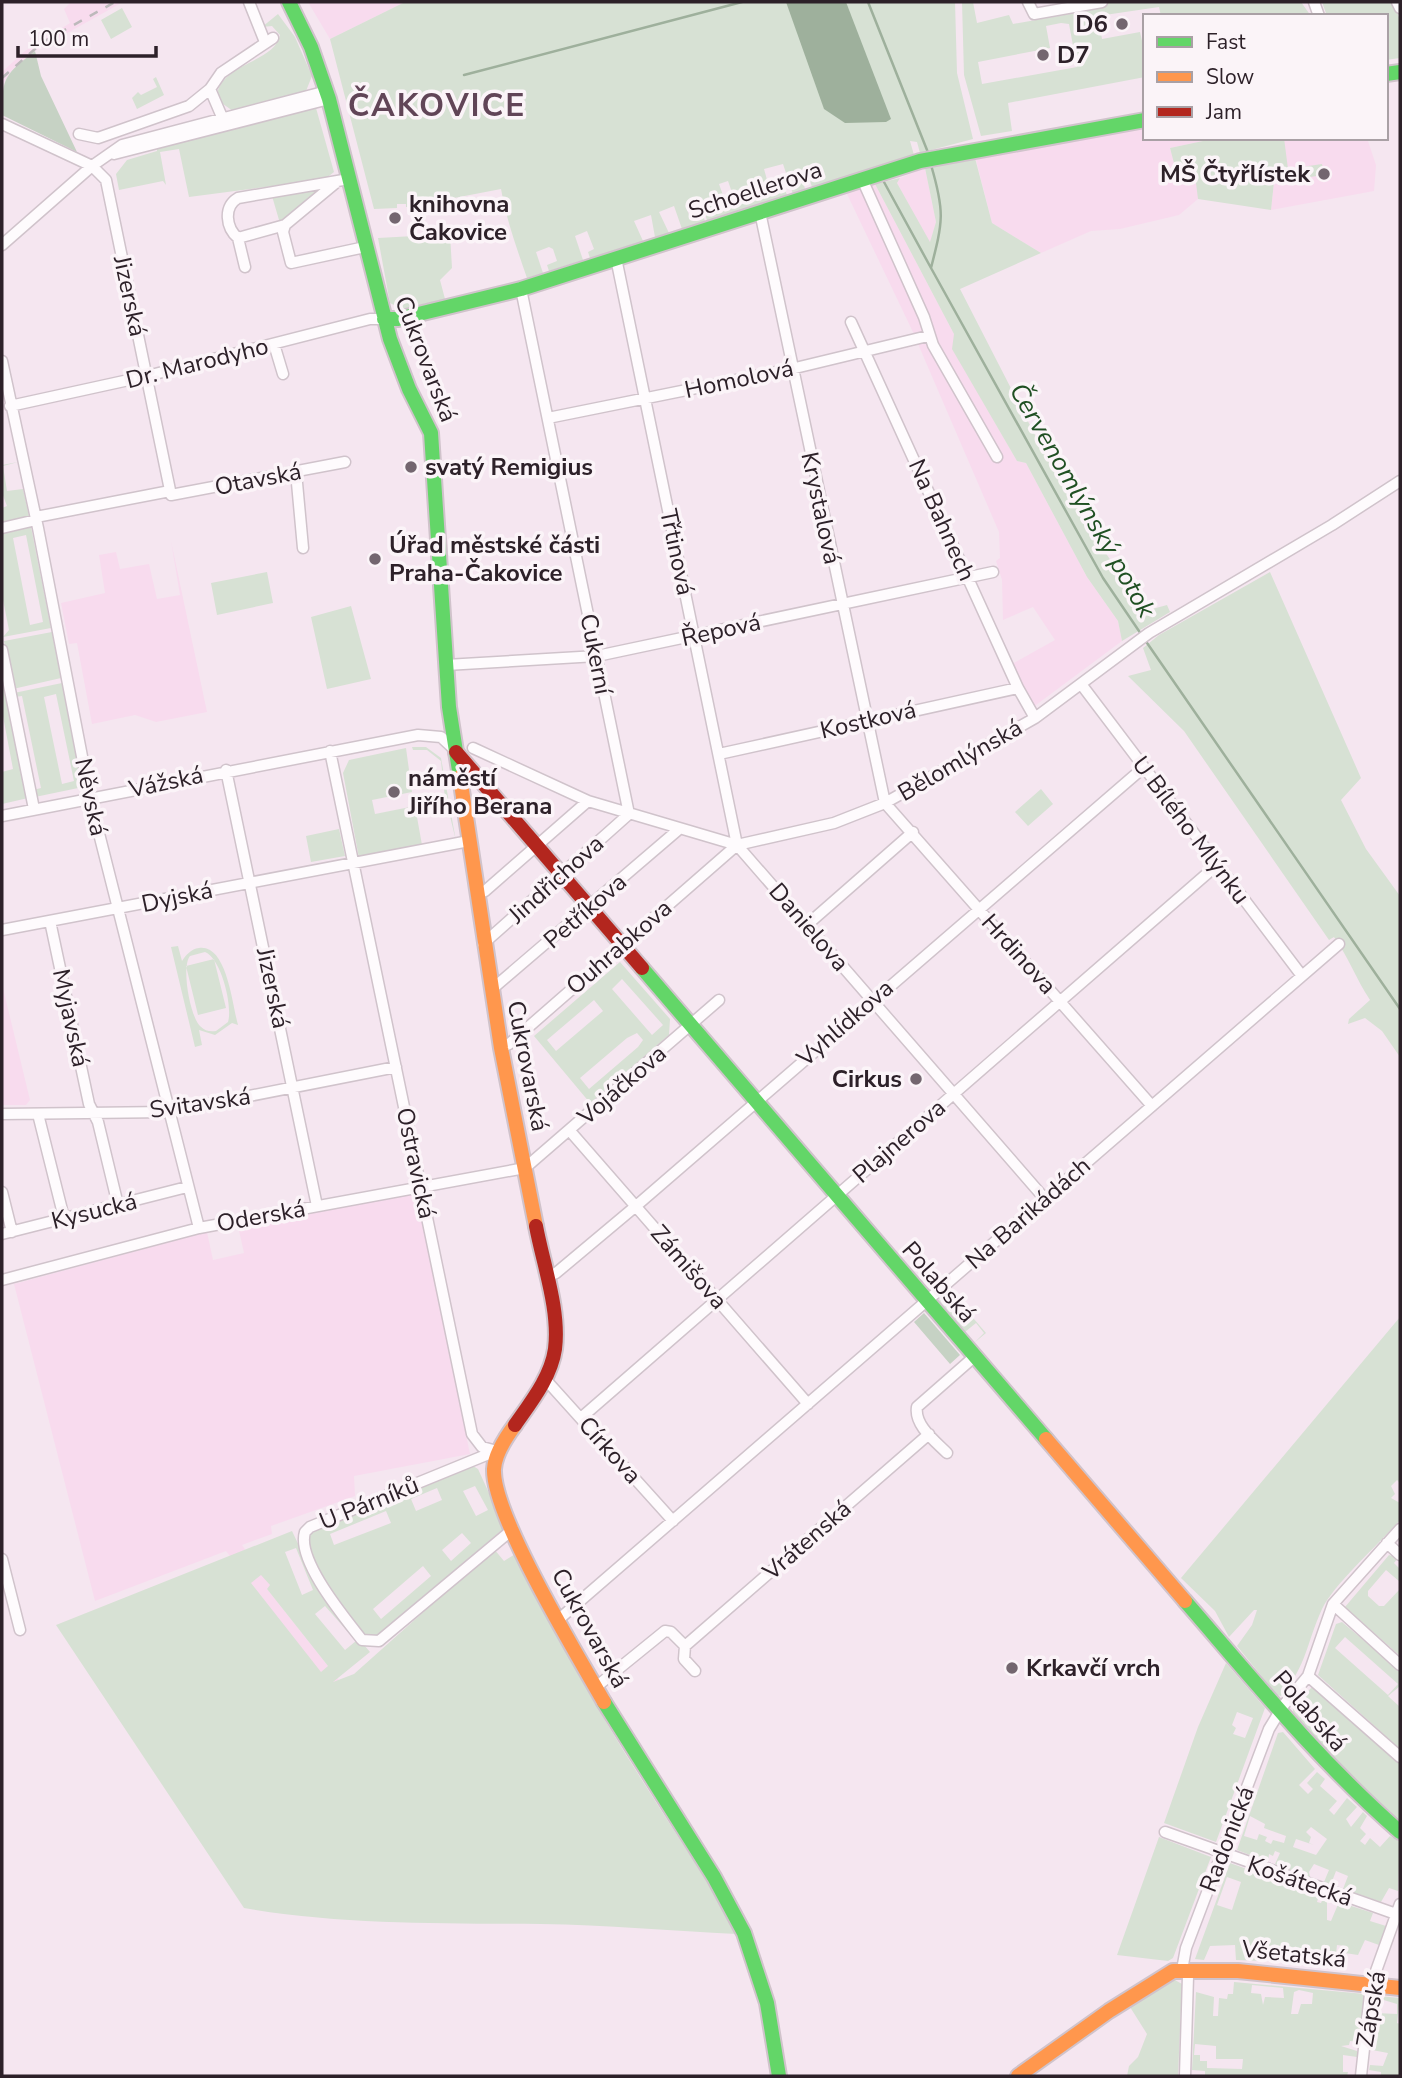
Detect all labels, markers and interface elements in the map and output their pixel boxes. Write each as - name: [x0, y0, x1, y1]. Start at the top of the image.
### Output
- place label: D6: [1075, 8, 1108, 40]
- scale bar: [18, 14, 156, 58]
- legend: [1143, 14, 1388, 140]
- marker: D6: [1114, 16, 1130, 32]
- text: 100 m: [28, 25, 89, 53]
- text: Fast: [1206, 28, 1246, 56]
- place label: D7: [1057, 39, 1090, 71]
- marker: D7: [1035, 47, 1051, 63]
- text: Slow: [1206, 63, 1255, 91]
- district label: ČAKOVICE: [348, 84, 526, 127]
- text: Jam: [1205, 98, 1242, 126]
- street label: Schoellerova: [684, 153, 826, 227]
- place label: MŠ Čtyřlístek: [1160, 158, 1311, 190]
- marker: MŠ Čtyřlístek: [1316, 166, 1332, 182]
- place label: knihovna Čakovice: [409, 188, 509, 248]
- marker: knihovna Čakovice: [387, 210, 403, 226]
- street label: Jizerská: [106, 252, 154, 339]
- street label: Cukrovarská: [387, 291, 465, 427]
- street label: Dr. Marodyho: [122, 330, 272, 396]
- street label: Homolová: [682, 352, 796, 406]
- water label: Červenomlýnský potok: [1001, 376, 1165, 625]
- street label: Krystalová: [794, 449, 848, 567]
- place label: svatý Remigius: [425, 451, 593, 483]
- street label: Na Bahnech: [901, 454, 983, 586]
- street label: Otavská: [212, 455, 304, 503]
- marker: svatý Remigius: [403, 459, 419, 475]
- street label: Třtinová: [652, 506, 702, 598]
- place label: Úřad městské části Praha-Čakovice: [389, 529, 600, 589]
- marker: Úřad městské části Praha-Čakovice: [367, 551, 383, 567]
- street label: Řepová: [678, 606, 764, 654]
- street label: Cukerní: [573, 611, 620, 699]
- street label: Kostková: [817, 693, 919, 747]
- street label: Bělomlýnská: [892, 711, 1028, 809]
- street label: U Bílého Mlýnku: [1125, 750, 1257, 910]
- street label: Něvská: [67, 755, 115, 839]
- street label: Vážská: [125, 759, 206, 806]
- place label: náměstí Jiřího Berana: [407, 762, 552, 822]
- marker: náměstí Jiřího Berana: [386, 784, 402, 800]
- street label: Jindřichova: [501, 828, 611, 931]
- street label: Petříkova: [537, 866, 633, 956]
- street label: Dyjská: [138, 874, 216, 920]
- street label: Danielova: [762, 876, 856, 978]
- street label: Ouhrabkova: [559, 892, 679, 1002]
- street label: Hrdinova: [974, 907, 1064, 1001]
- street label: Jizerská: [249, 944, 297, 1031]
- street label: Myjavská: [45, 966, 97, 1070]
- street label: Vyhlídkova: [789, 972, 900, 1075]
- street label: Cukrovarská: [500, 998, 556, 1134]
- street label: Vojáčkova: [570, 1038, 673, 1133]
- place label: Cirkus: [832, 1063, 902, 1095]
- marker: Cirkus: [908, 1071, 924, 1087]
- street label: Svitavská: [147, 1080, 253, 1126]
- street label: Plajnerova: [846, 1092, 952, 1190]
- street label: Ostravická: [389, 1104, 443, 1222]
- street label: Na Barikádách: [959, 1150, 1097, 1276]
- street label: Kysucká: [48, 1185, 140, 1237]
- street label: Oderská: [214, 1192, 308, 1240]
- street label: Zámišova: [643, 1218, 735, 1316]
- street label: Polabská: [895, 1235, 983, 1329]
- street label: Církova: [571, 1410, 649, 1490]
- street label: U Párníků: [315, 1469, 423, 1537]
- street label: Vrátenská: [755, 1493, 858, 1588]
- street label: Cukrovarská: [544, 1562, 636, 1694]
- place label: Krkavčí vrch: [1026, 1652, 1161, 1684]
- marker: Krkavčí vrch: [1004, 1660, 1020, 1676]
- street label: Polabská: [1266, 1664, 1354, 1758]
- street label: Radonická: [1192, 1781, 1262, 1897]
- street label: Košátecká: [1243, 1848, 1357, 1914]
- street label: Všetatská: [1239, 1932, 1348, 1975]
- street label: Zápská: [1349, 1968, 1393, 2050]

